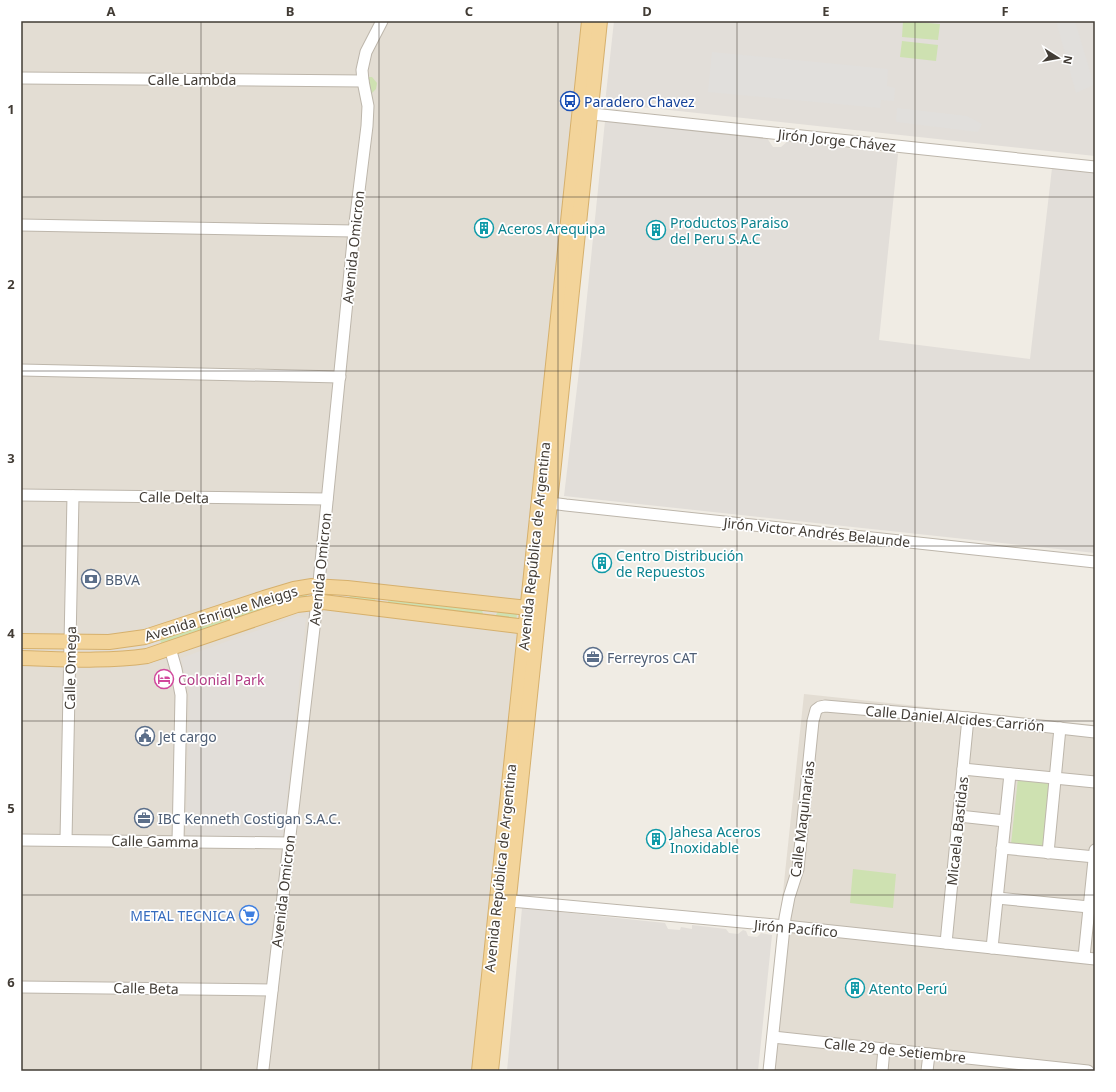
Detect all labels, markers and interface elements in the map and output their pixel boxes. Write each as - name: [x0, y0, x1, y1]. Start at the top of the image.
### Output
- text: A: [107, 2, 116, 20]
- text: B: [286, 2, 294, 20]
- text: C: [465, 2, 473, 20]
- text: D: [642, 2, 652, 20]
- text: E: [822, 2, 830, 20]
- text: F: [1001, 2, 1009, 20]
- north arrow: [1038, 38, 1078, 78]
- text: N: [1060, 54, 1077, 66]
- street label: Calle Lambda: [148, 70, 236, 89]
- bus stop icon: Paradero Chavez: [559, 90, 581, 112]
- place label: Paradero Chavez: [584, 92, 695, 111]
- text: 1: [7, 100, 15, 118]
- street label: Jirón Jorge Chávez: [775, 124, 897, 156]
- street label: Avenida Omicron: [338, 190, 368, 304]
- place label: Productos Paraiso del Peru S.A.C: [670, 213, 789, 248]
- building icon: Aceros Arequipa: [473, 217, 495, 239]
- place label: Aceros Arequipa: [498, 219, 606, 238]
- building icon: Productos Paraiso del Peru S.A.C: [645, 219, 667, 241]
- text: 2: [7, 275, 15, 293]
- street label: Avenida República de Argentina: [514, 441, 554, 651]
- text: 3: [7, 449, 15, 467]
- street label: Calle Delta: [139, 487, 209, 507]
- street label: Avenida Omicron: [305, 512, 335, 626]
- street label: Jirón Victor Andrés Belaunde: [721, 513, 911, 551]
- place label: Centro Distribución de Repuestos: [616, 546, 744, 581]
- building icon: Centro Distribución de Repuestos: [591, 552, 613, 574]
- bank icon: BBVA: [80, 568, 102, 590]
- place label: BBVA: [105, 570, 140, 589]
- street label: Avenida Enrique Meiggs: [142, 581, 300, 645]
- text: 4: [7, 624, 15, 642]
- street label: Calle Omega: [60, 626, 80, 710]
- office icon: Ferreyros CAT: [582, 646, 604, 668]
- place label: Ferreyros CAT: [607, 648, 697, 667]
- hotel icon: Colonial Park: [153, 668, 175, 690]
- place label: Colonial Park: [178, 670, 265, 689]
- street label: Calle Daniel Alcides Carrión: [865, 701, 1045, 735]
- public building icon: Jet cargo: [134, 725, 156, 747]
- place label: Jet cargo: [157, 727, 217, 746]
- street label: Calle Maquinarias: [785, 759, 819, 878]
- street label: Avenida República de Argentina: [480, 763, 520, 973]
- street label: Micaela Bastidas: [942, 775, 972, 886]
- text: 5: [7, 799, 15, 817]
- office icon: IBC Kenneth Costigan S.A.C.: [133, 807, 155, 829]
- place label: IBC Kenneth Costigan S.A.C.: [158, 809, 341, 828]
- place label: Jahesa Aceros Inoxidable: [668, 822, 761, 857]
- building icon: Jahesa Aceros Inoxidable: [645, 828, 667, 850]
- street label: Calle Gamma: [111, 831, 199, 851]
- street label: Avenida Omicron: [267, 834, 299, 948]
- supermarket icon: METAL TECNICA: [238, 904, 260, 926]
- place label: METAL TECNICA: [130, 906, 235, 925]
- street label: Jirón Pacífico: [751, 915, 839, 941]
- text: 6: [7, 973, 15, 991]
- building icon: Atento Perú: [844, 977, 866, 999]
- street label: Calle Beta: [113, 978, 179, 998]
- place label: Atento Perú: [869, 979, 948, 998]
- street label: Calle 29 de Setiembre: [823, 1033, 967, 1067]

